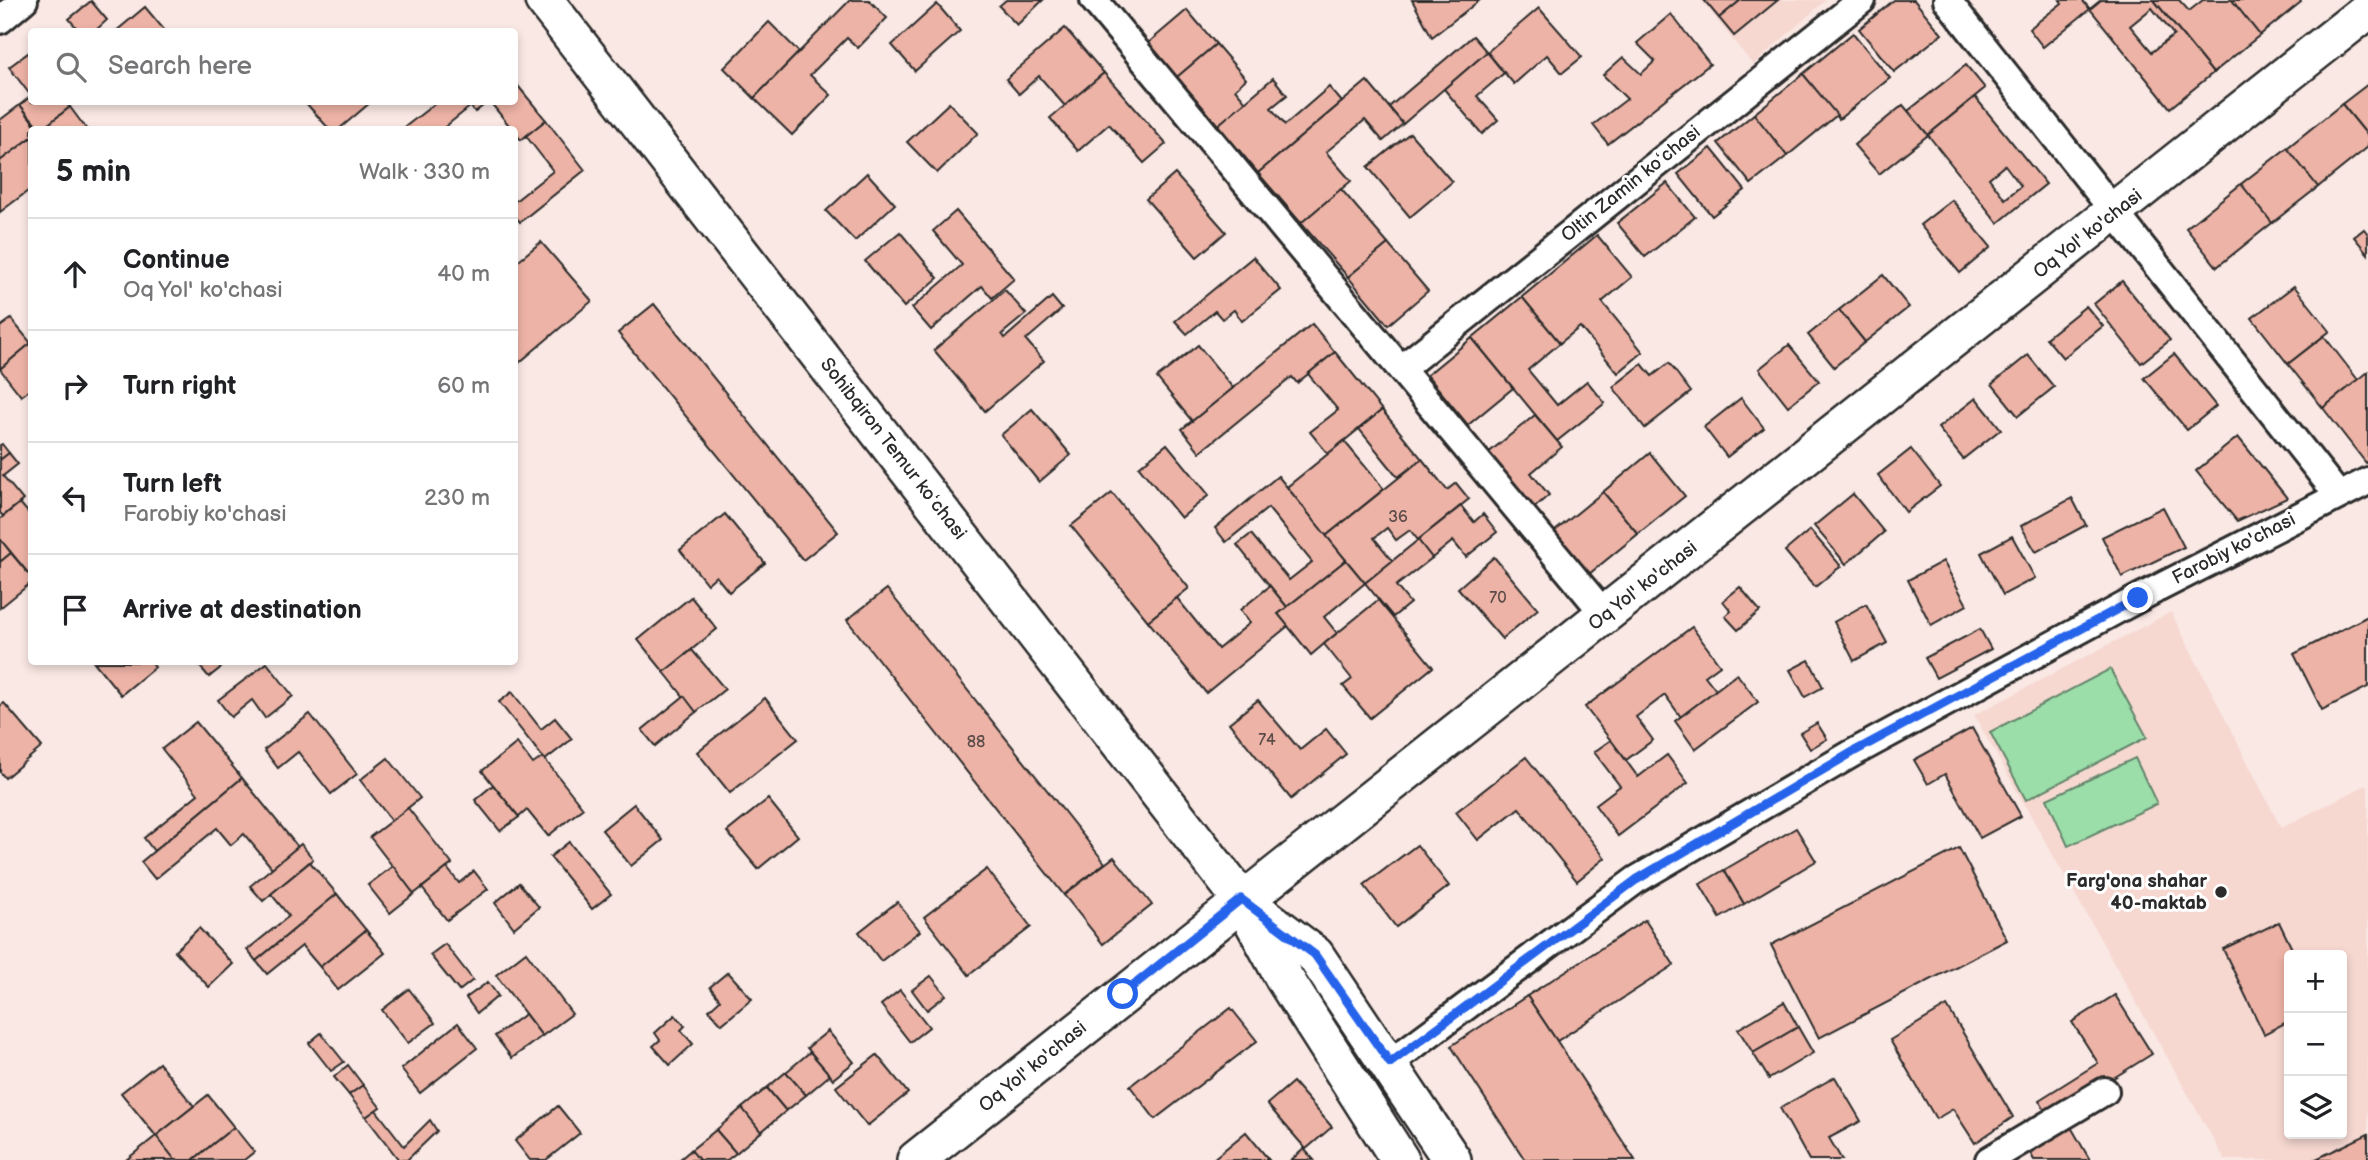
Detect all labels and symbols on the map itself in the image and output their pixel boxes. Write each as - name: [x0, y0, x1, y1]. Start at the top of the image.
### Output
- street label: Oltin Zamin koʻchasi: [1557, 121, 1705, 247]
- street label: Oq Yol' ko'chasi: [2029, 184, 2147, 284]
- street label: Sohibqiron Temur koʻchasi: [815, 354, 971, 544]
- house number: 36: [1388, 508, 1408, 527]
- street label: Farobiy ko'chasi: [2169, 508, 2299, 590]
- street label: Oq Yol' ko'chasi: [1584, 536, 1702, 636]
- route end: [2122, 582, 2153, 613]
- house number: 70: [1489, 589, 1507, 608]
- house number: 74: [1258, 731, 1276, 750]
- house number: 88: [967, 733, 985, 752]
- place label: Farg'ona shahar 40-maktab: [2066, 870, 2207, 915]
- marker: Farg'ona shahar 40-maktab: [2213, 884, 2229, 900]
- route start: [1107, 978, 1138, 1009]
- street label: Oq Yol' ko'chasi: [975, 1017, 1091, 1117]

